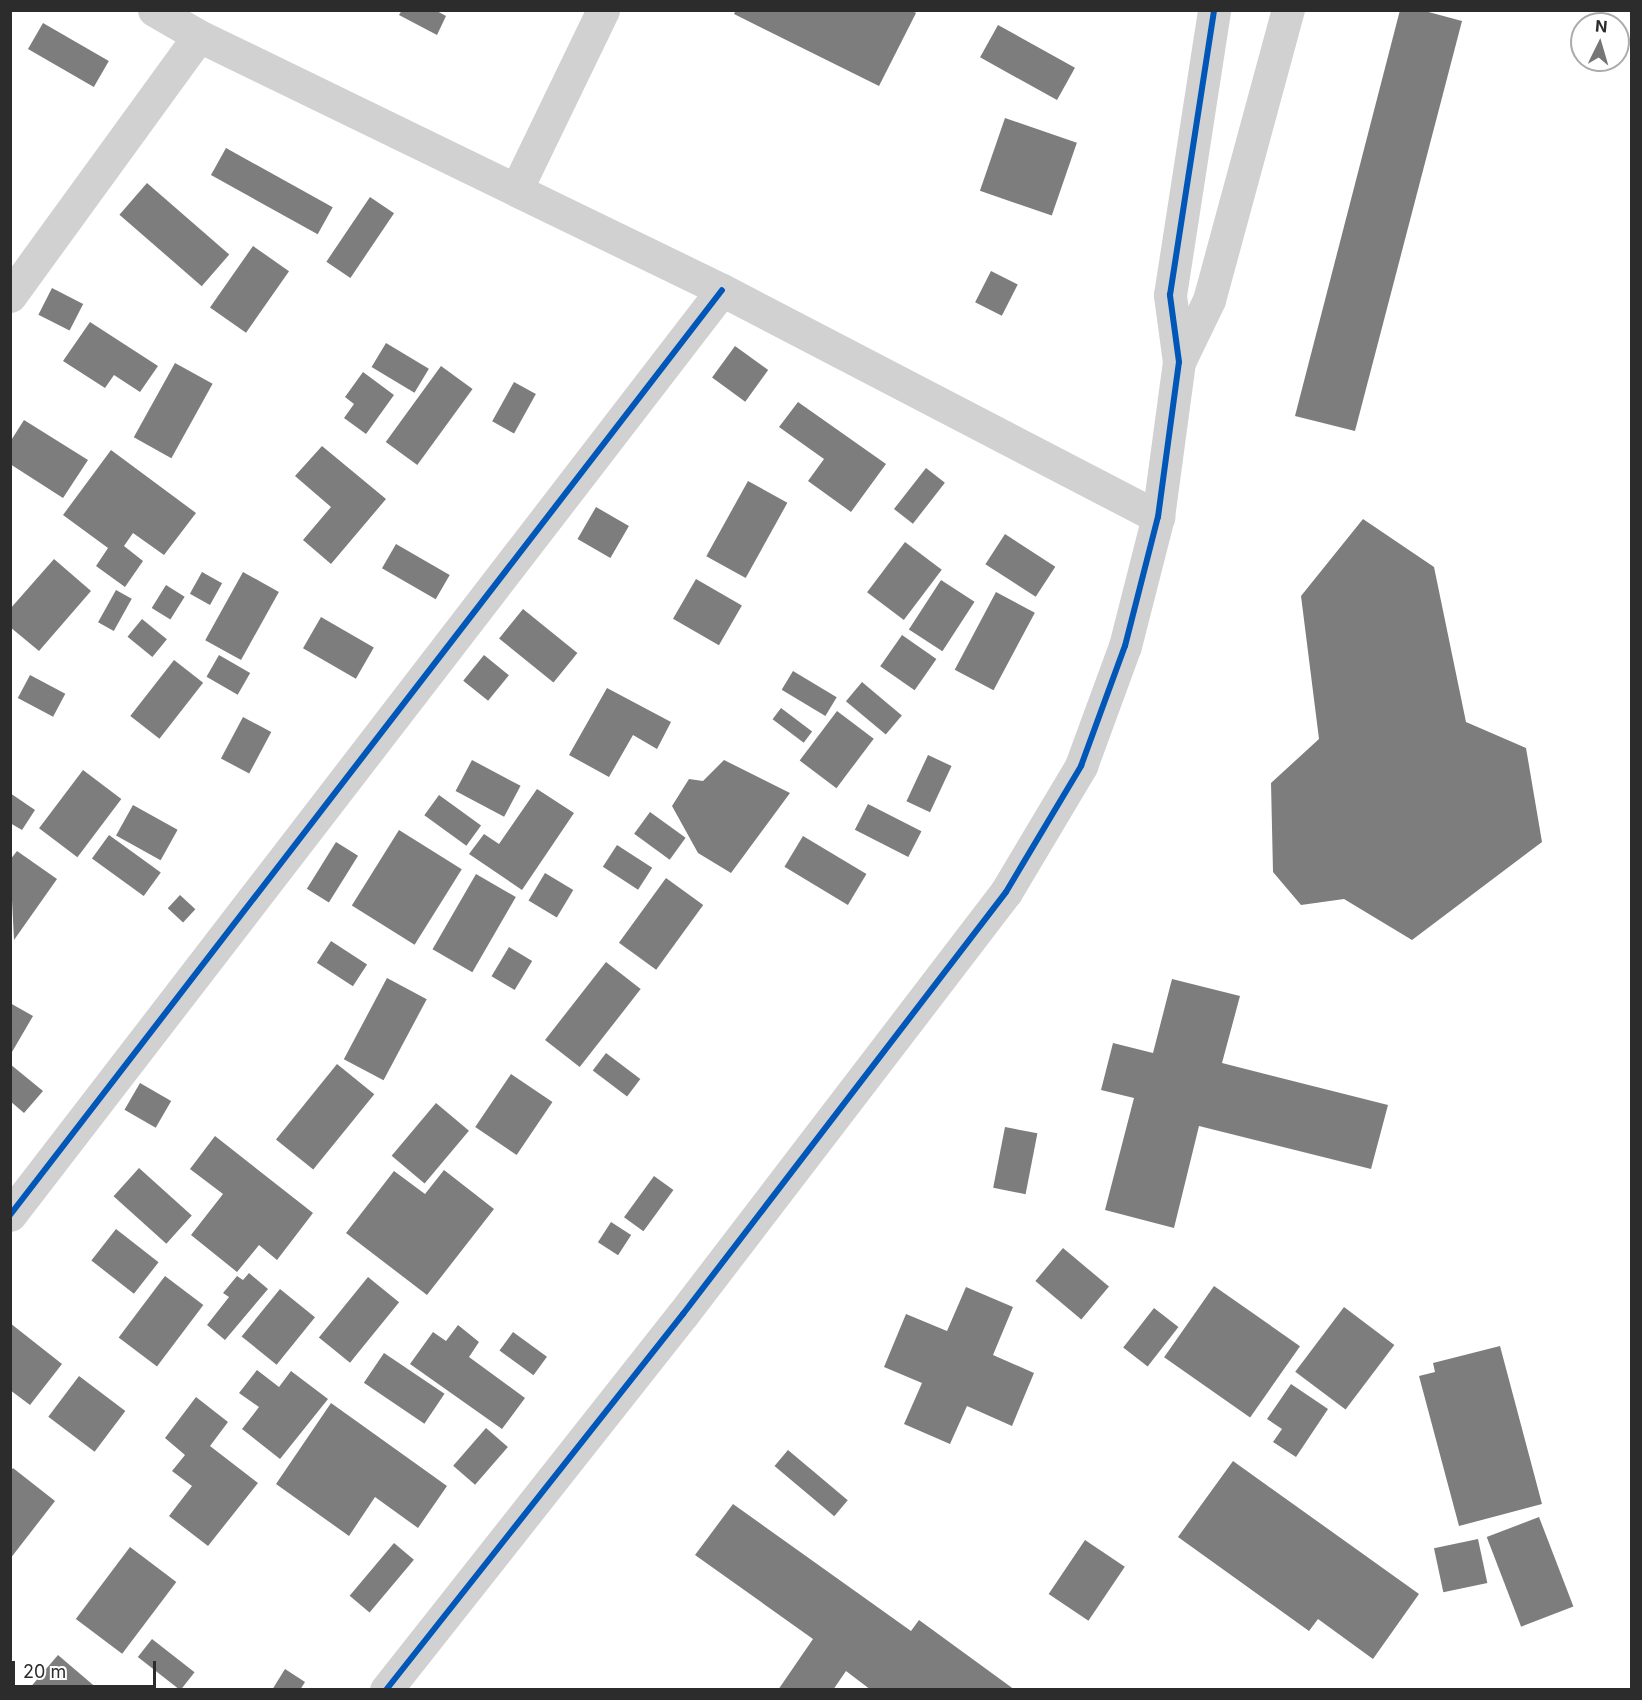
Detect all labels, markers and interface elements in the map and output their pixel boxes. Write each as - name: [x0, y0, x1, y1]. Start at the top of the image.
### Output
- north arrow: [1570, 12, 1630, 72]
- text: N: [1594, 16, 1608, 37]
- scale bar: [15, 1649, 159, 1687]
- text: 20 m: [23, 1661, 66, 1682]

